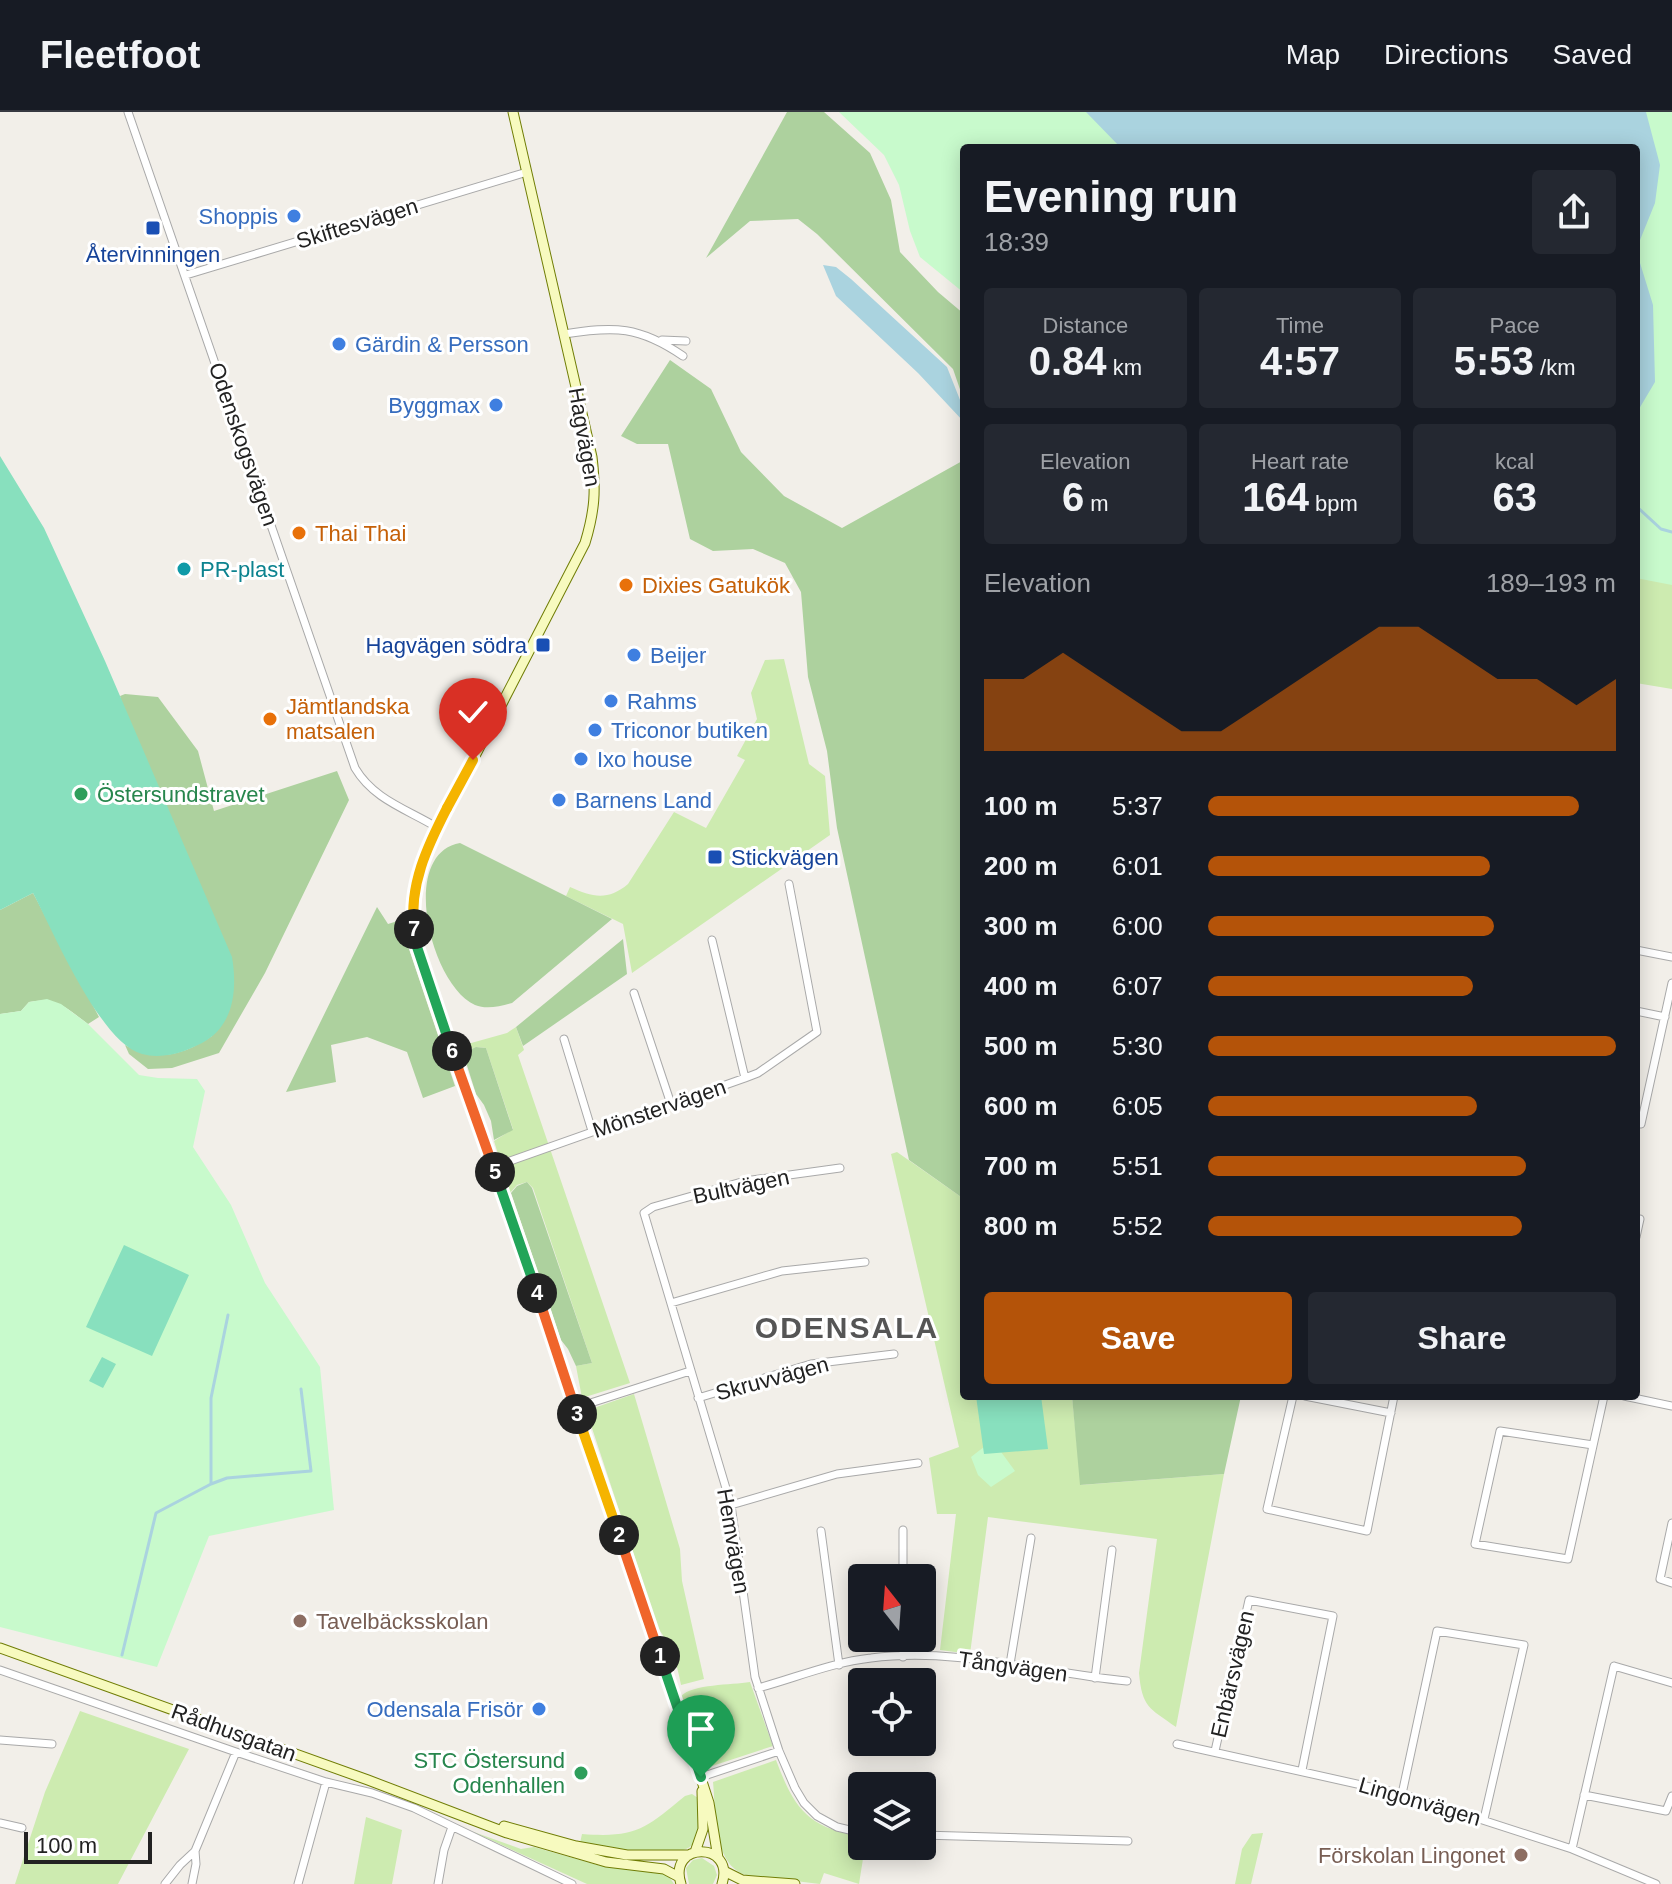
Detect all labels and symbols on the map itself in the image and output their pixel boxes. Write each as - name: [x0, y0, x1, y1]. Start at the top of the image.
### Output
- street label: Skiftesvägen: [293, 193, 421, 254]
- place label: Shoppis: [198, 204, 278, 229]
- marker: Shoppis: [285, 207, 303, 225]
- marker: Återvinningen: [144, 219, 162, 237]
- place label: Återvinningen: [86, 242, 220, 267]
- place label: Gärdin & Persson: [355, 332, 529, 357]
- marker: Gärdin & Persson: [330, 335, 348, 353]
- street label: Odenskogsvägen: [204, 359, 283, 529]
- street label: Hagvägen: [563, 386, 606, 489]
- place label: Byggmax: [388, 393, 480, 418]
- marker: Byggmax: [487, 396, 505, 414]
- place label: Thai Thai: [315, 521, 406, 546]
- marker: Thai Thai: [290, 524, 308, 542]
- place label: PR-plast: [200, 557, 284, 582]
- marker: PR-plast: [175, 560, 193, 578]
- place label: Dixies Gatukök: [642, 573, 791, 598]
- marker: Dixies Gatukök: [617, 576, 635, 594]
- place label: Hagvägen södra: [366, 633, 528, 658]
- marker: Hagvägen södra: [534, 636, 552, 654]
- place label: Beijer: [650, 643, 706, 668]
- marker: Beijer: [625, 646, 643, 664]
- pin: [439, 678, 507, 760]
- place label: Rahms: [627, 689, 697, 714]
- marker: Rahms: [602, 692, 620, 710]
- place label: Jämtlandska matsalen: [286, 694, 410, 744]
- marker: Jämtlandska matsalen: [261, 710, 279, 728]
- place label: Triconor butiken: [611, 718, 768, 743]
- marker: Triconor butiken: [586, 721, 604, 739]
- place label: Ixo house: [597, 747, 692, 772]
- marker: Ixo house: [572, 750, 590, 768]
- place label: Östersundstravet: [97, 782, 265, 807]
- marker: Östersundstravet: [72, 785, 90, 803]
- place label: Barnens Land: [575, 788, 712, 813]
- marker: Barnens Land: [550, 791, 568, 809]
- place label: Stickvägen: [731, 845, 839, 870]
- marker: Stickvägen: [706, 848, 724, 866]
- pin: 7: [394, 909, 434, 949]
- pin: 6: [432, 1031, 472, 1071]
- street label: Mönstervägen: [589, 1074, 729, 1143]
- pin: 5: [475, 1152, 515, 1192]
- street label: Bultvägen: [691, 1164, 792, 1209]
- pin: 4: [517, 1273, 557, 1313]
- district label: ODENSALA: [755, 1311, 939, 1344]
- street label: Skruvvägen: [713, 1351, 831, 1406]
- pin: 3: [557, 1394, 597, 1434]
- street label: Hemvägen: [712, 1487, 755, 1596]
- pin: 2: [599, 1515, 639, 1555]
- north arrow: [848, 1564, 936, 1652]
- street label: Enbärsvägen: [1206, 1608, 1259, 1740]
- place label: Tavelbäcksskolan: [316, 1609, 488, 1634]
- marker: Tavelbäcksskolan: [291, 1612, 309, 1630]
- pin: 1: [640, 1636, 680, 1676]
- street label: Tångvägen: [957, 1646, 1069, 1687]
- pin: [667, 1695, 735, 1777]
- place label: Odensala Frisör: [366, 1697, 523, 1722]
- street label: Rådhusgatan: [168, 1698, 300, 1767]
- marker: Odensala Frisör: [530, 1700, 548, 1718]
- place label: STC Östersund Odenhallen: [413, 1748, 565, 1798]
- marker: STC Östersund Odenhallen: [572, 1764, 590, 1782]
- street label: Lingonvägen: [1356, 1772, 1484, 1831]
- scale bar: [24, 1828, 152, 1864]
- place label: Förskolan Lingonet: [1318, 1843, 1505, 1868]
- marker: Förskolan Lingonet: [1512, 1846, 1530, 1864]

